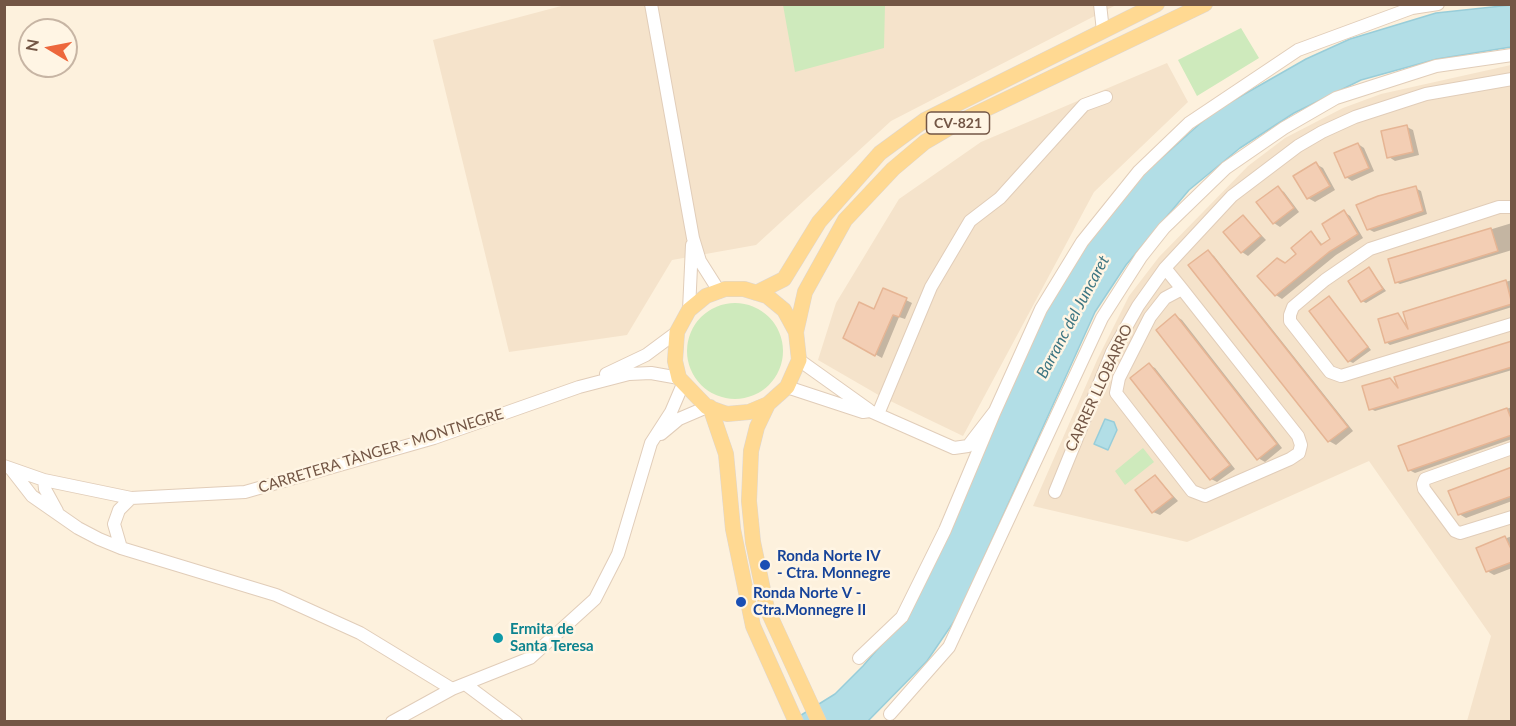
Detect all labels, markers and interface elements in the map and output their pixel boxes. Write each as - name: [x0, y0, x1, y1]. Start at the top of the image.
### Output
- north arrow: [18, 18, 78, 78]
- text: N: [21, 37, 42, 53]
- road number: CV-821: [926, 112, 990, 134]
- water label: Barranc del Juncaret: [1033, 252, 1113, 382]
- street label: CARRER LLOBARRO: [1062, 322, 1136, 454]
- street label: CARRETERA TÀNGER - MONTNEGRE: [256, 405, 506, 497]
- place label: Ronda Norte IV - Ctra. Monnegre: [777, 547, 891, 582]
- marker: Ronda Norte IV - Ctra. Monnegre: [758, 558, 772, 572]
- place label: Ronda Norte V - Ctra.Monnegre II: [753, 584, 866, 619]
- marker: Ronda Norte V - Ctra.Monnegre II: [734, 595, 748, 609]
- place label: Ermita de Santa Teresa: [510, 620, 594, 655]
- marker: Ermita de Santa Teresa: [491, 631, 505, 645]

